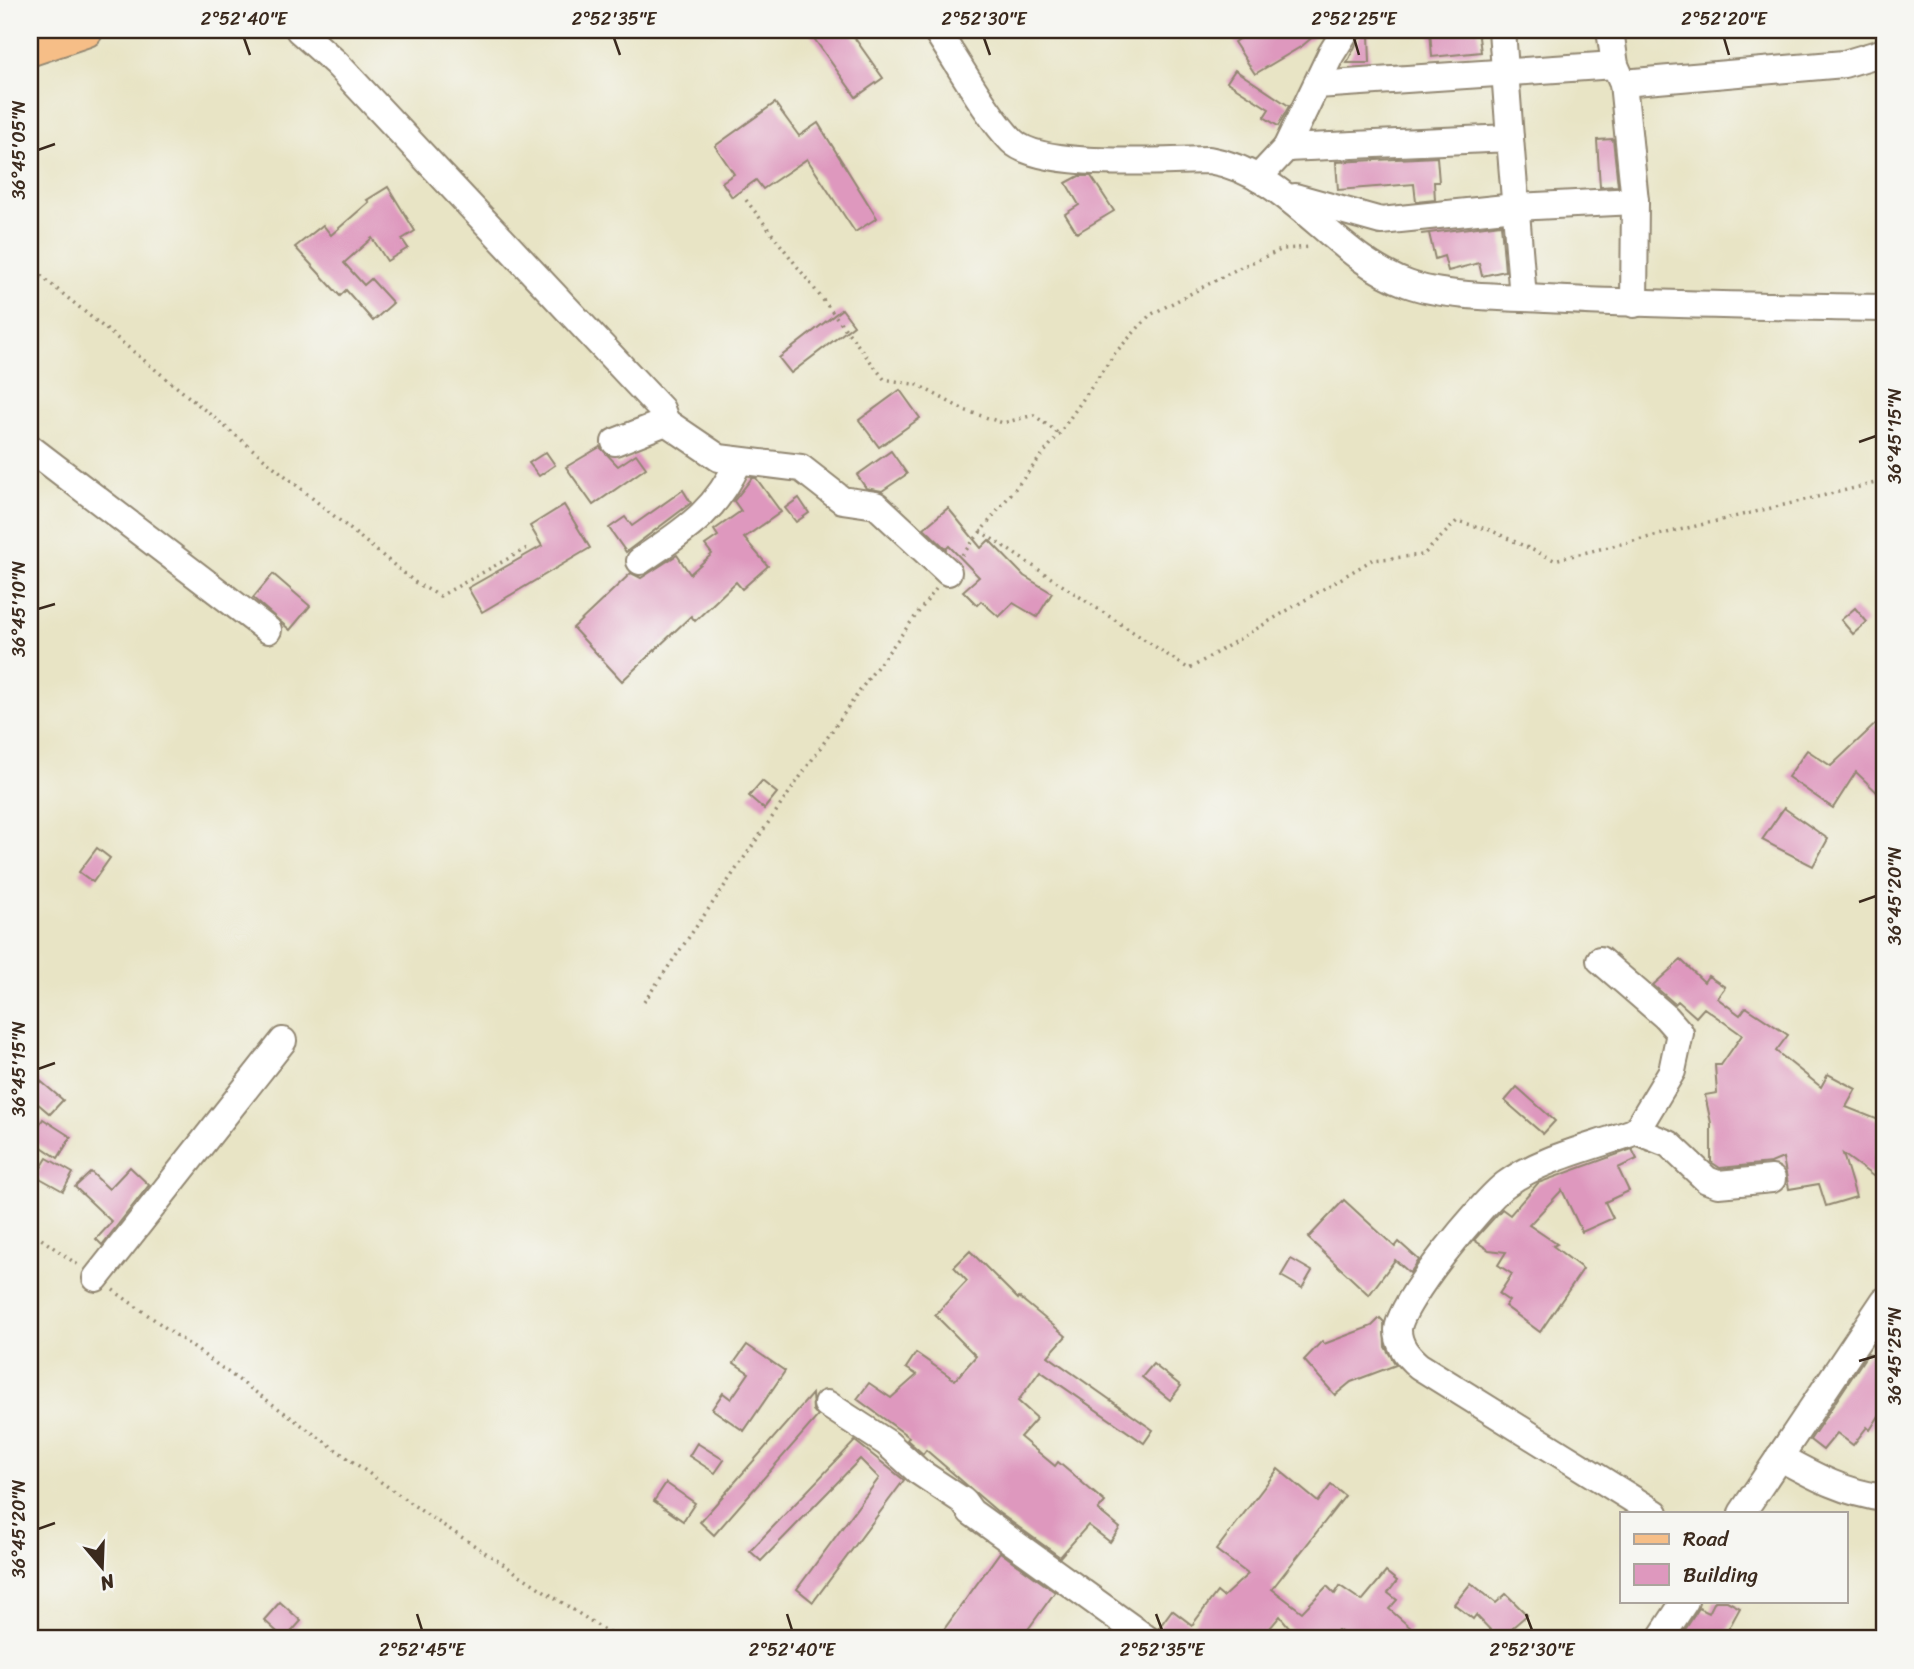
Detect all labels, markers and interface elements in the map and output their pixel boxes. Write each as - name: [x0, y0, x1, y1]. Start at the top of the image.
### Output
- text: 2°52'40"E: [201, 3, 288, 35]
- text: 2°52'35"E: [572, 3, 657, 35]
- text: 2°52'30"E: [942, 3, 1027, 35]
- text: 2°52'25"E: [1311, 3, 1398, 35]
- text: 2°52'20"E: [1681, 3, 1768, 35]
- text: 36°45'05"N: [3, 100, 35, 200]
- text: 36°45'15"N: [1879, 388, 1911, 484]
- text: 36°45'10"N: [3, 561, 35, 657]
- text: 36°45'20"N: [1879, 846, 1911, 945]
- text: 36°45'15"N: [3, 1021, 35, 1117]
- text: 36°45'25"N: [1879, 1306, 1911, 1405]
- text: 36°45'20"N: [3, 1479, 35, 1578]
- legend: [1620, 1512, 1848, 1602]
- text: Road: [1683, 1520, 1730, 1558]
- north arrow: [66, 1532, 136, 1602]
- text: Building: [1683, 1556, 1759, 1594]
- text: N: [95, 1565, 120, 1601]
- text: 2°52'45"E: [379, 1634, 466, 1666]
- text: 2°52'40"E: [749, 1634, 836, 1666]
- text: 2°52'35"E: [1120, 1634, 1205, 1666]
- text: 2°52'30"E: [1490, 1634, 1575, 1666]

